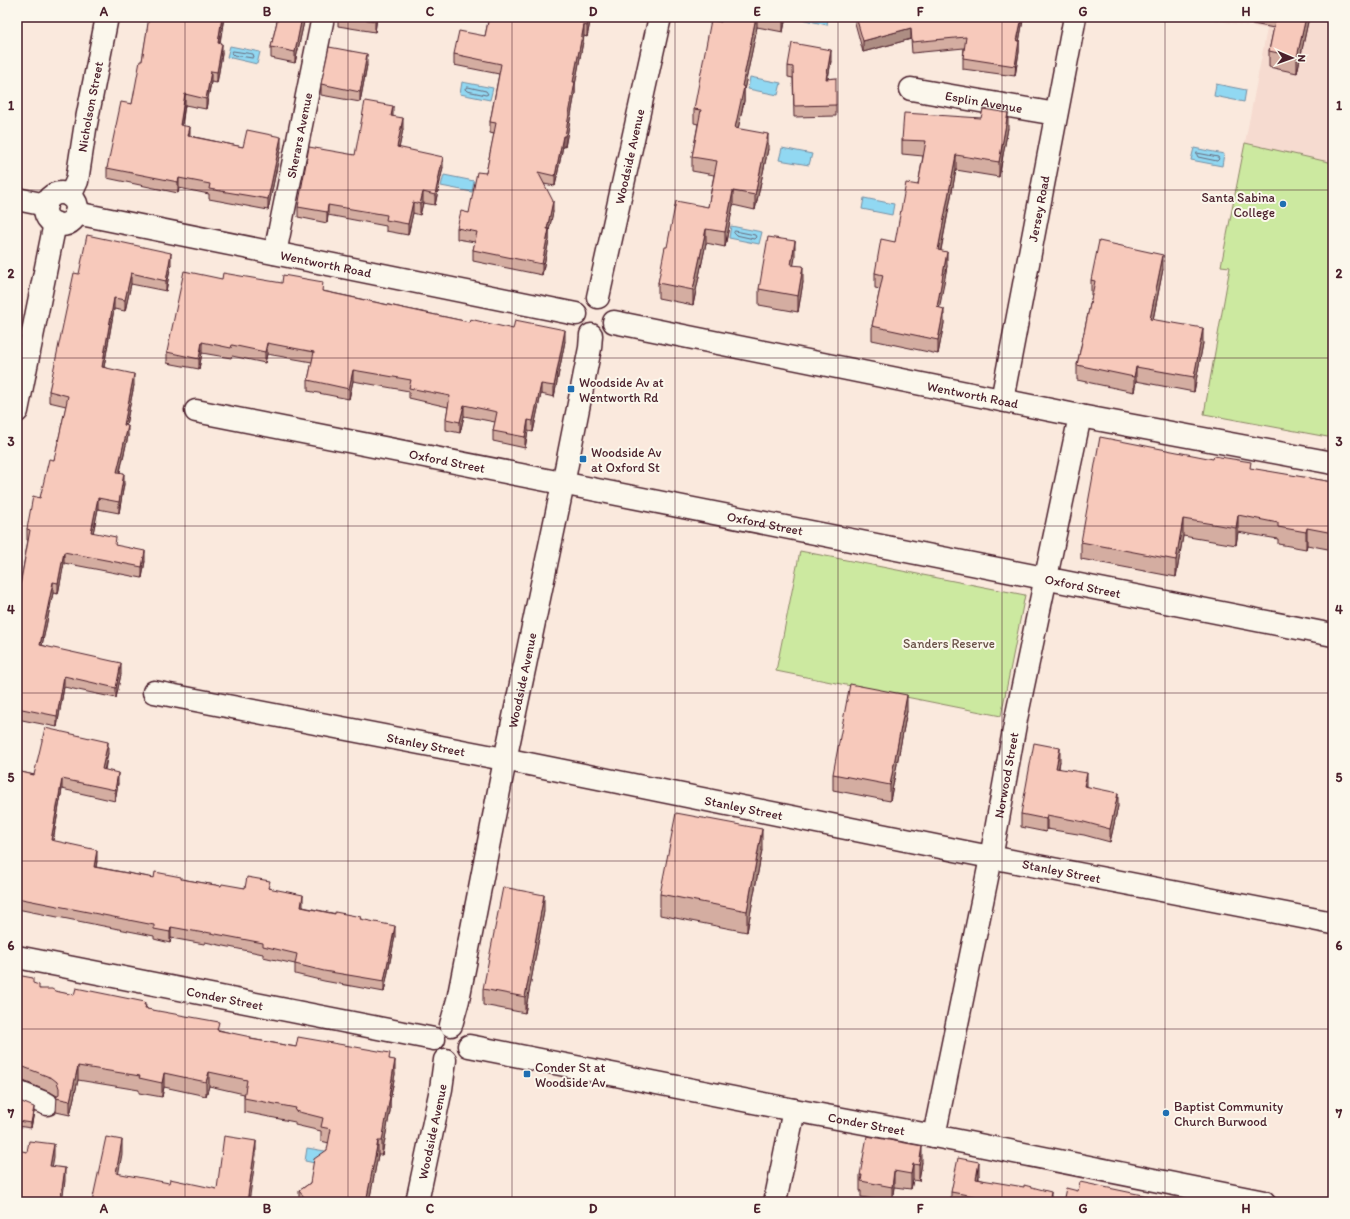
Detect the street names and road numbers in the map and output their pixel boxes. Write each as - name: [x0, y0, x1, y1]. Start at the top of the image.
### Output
- street label: Nicholson Street: [75, 60, 106, 153]
- street label: Esplin Avenue: [944, 88, 1024, 116]
- street label: Sherars Avenue: [283, 91, 315, 180]
- street label: Woodside Avenue: [612, 107, 647, 206]
- street label: Jersey Road: [1025, 174, 1053, 243]
- street label: Wentworth Road: [279, 247, 373, 281]
- street label: Wentworth Road: [926, 378, 1020, 411]
- street label: Oxford Street: [408, 446, 487, 476]
- street label: Oxford Street: [726, 509, 804, 538]
- street label: Oxford Street: [1044, 571, 1122, 601]
- street label: Woodside Avenue: [505, 631, 540, 729]
- street label: Stanley Street: [385, 730, 467, 760]
- street label: Norwood Street: [991, 731, 1022, 819]
- street label: Stanley Street: [703, 793, 784, 823]
- street label: Stanley Street: [1021, 856, 1102, 886]
- street label: Conder Street: [185, 983, 265, 1013]
- street label: Woodside Avenue: [415, 1083, 450, 1181]
- street label: Conder Street: [827, 1109, 906, 1138]

